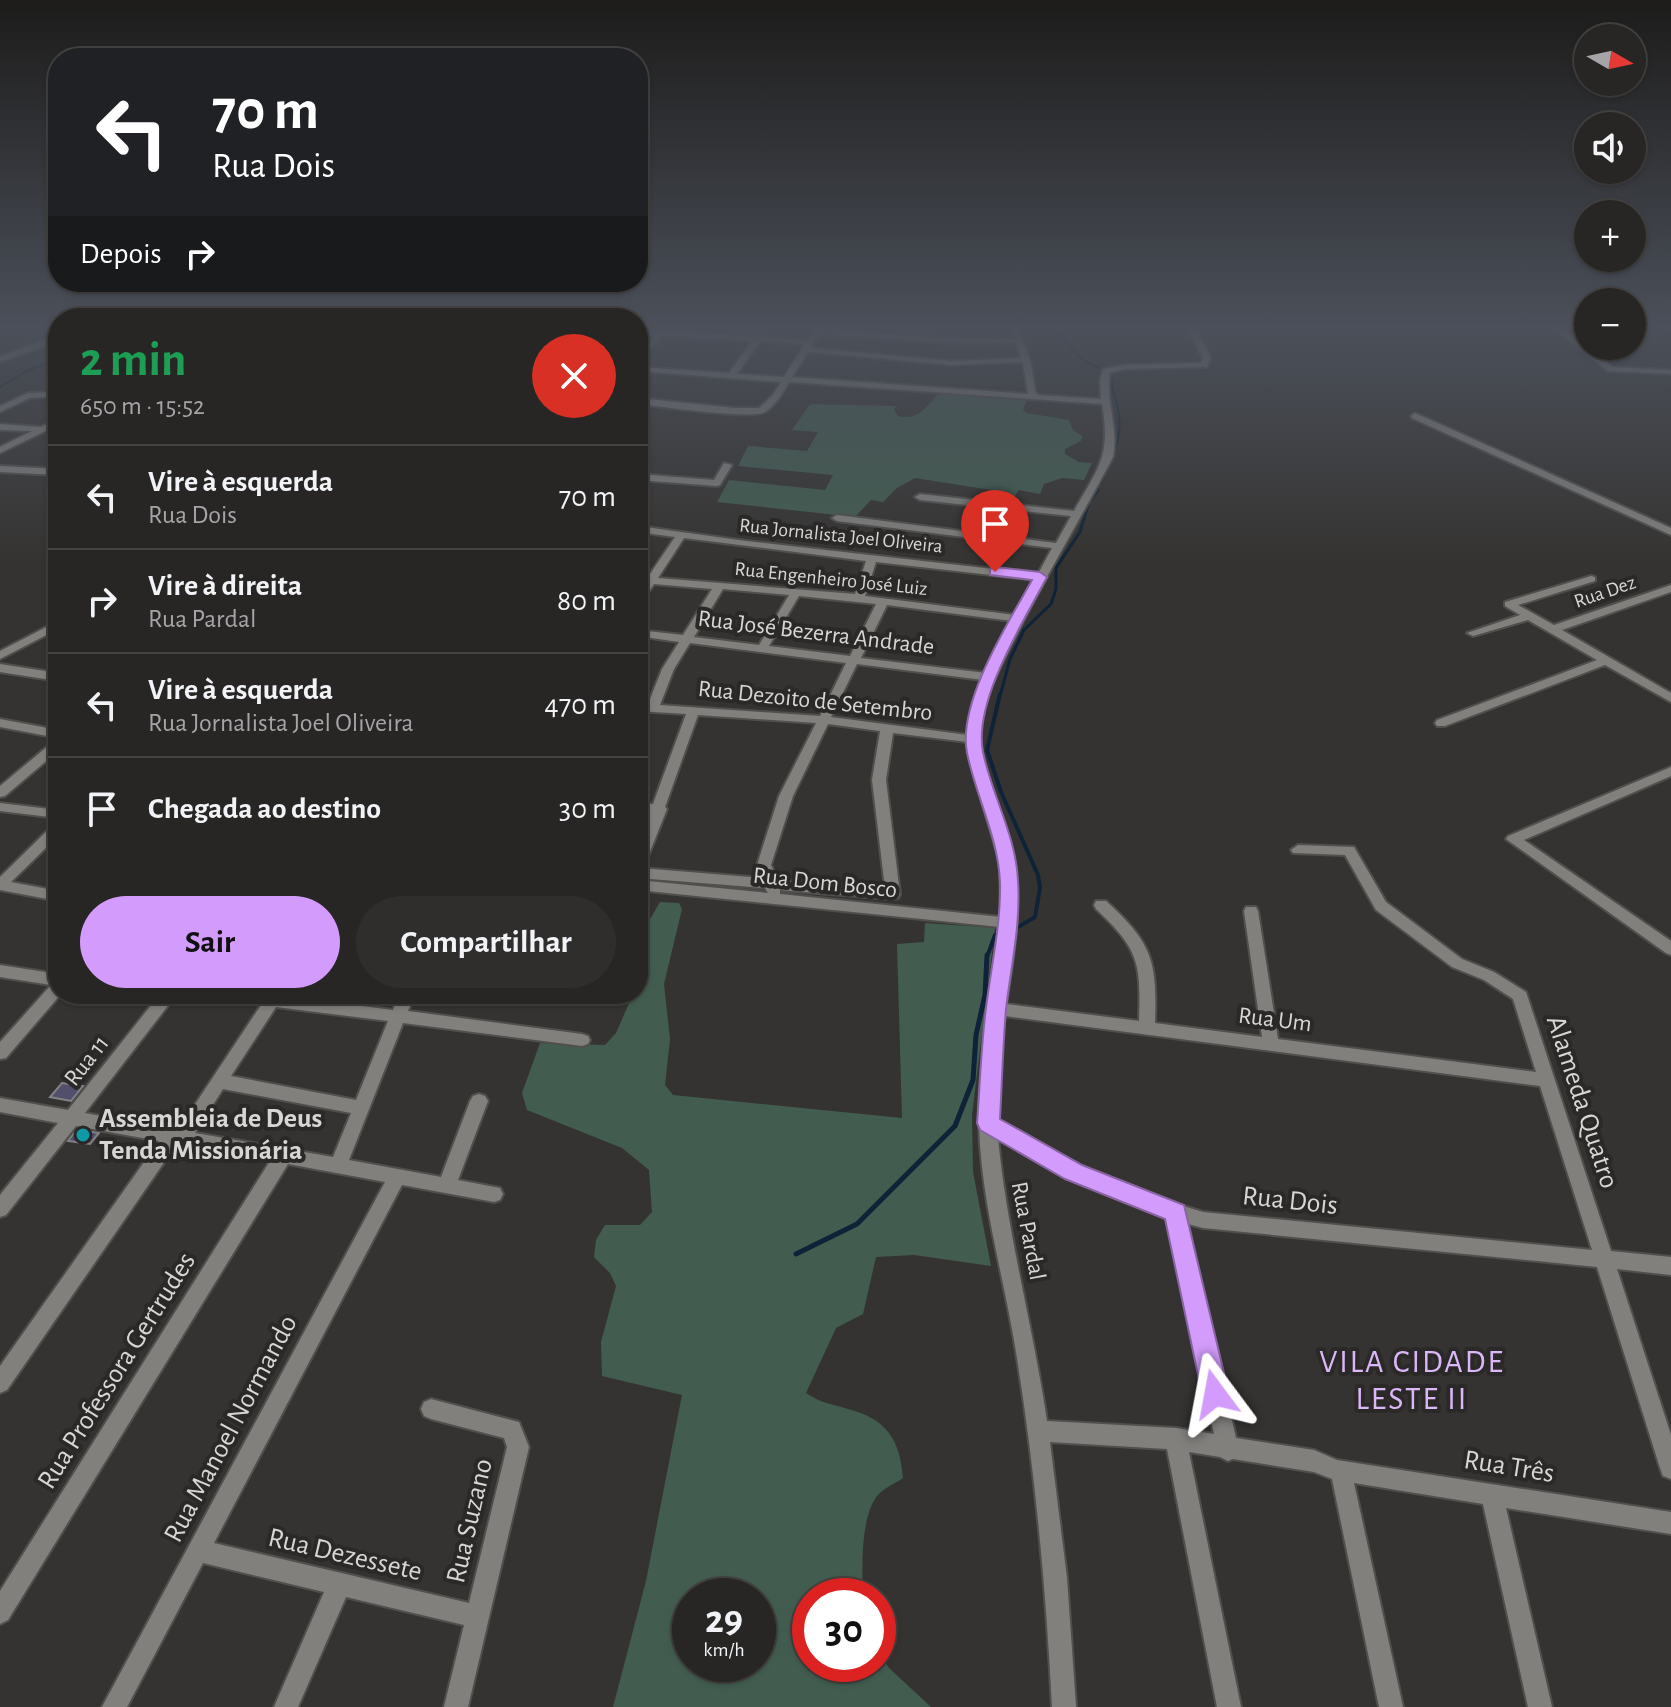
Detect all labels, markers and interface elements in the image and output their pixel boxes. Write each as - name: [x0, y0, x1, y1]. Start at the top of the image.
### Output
- north arrow: [1574, 24, 1646, 96]
- map controls: [1574, 24, 1646, 360]
- icon: left: [80, 80, 184, 184]
- text: 70 m: [212, 83, 319, 139]
- button: sound: [1574, 112, 1646, 184]
- text: Rua Dois: [212, 148, 335, 184]
- button: +: [1574, 200, 1646, 272]
- icon: right: [178, 232, 222, 276]
- text: Depois: [80, 239, 162, 269]
- button: −: [1574, 288, 1646, 360]
- button: close: [532, 334, 616, 418]
- text: 2 min: [80, 337, 187, 385]
- text: 650 m · 15:52: [80, 393, 205, 419]
- text: Vire à esquerda: [148, 467, 333, 497]
- icon: left: [80, 475, 124, 519]
- text: 70 m: [559, 482, 616, 512]
- pin: [961, 490, 1029, 572]
- text: Rua Dois: [148, 502, 237, 528]
- icon: arrive: [973, 502, 1017, 546]
- street label: Rua Jornalista Joel Oliveira: [738, 515, 944, 557]
- street label: Rua Engenheiro José Luiz: [734, 559, 928, 599]
- text: Vire à direita: [148, 571, 302, 601]
- street label: Rua Dez: [1572, 572, 1638, 612]
- icon: right: [80, 579, 124, 623]
- text: 80 m: [557, 586, 616, 616]
- text: Rua Pardal: [148, 606, 256, 632]
- street label: Rua José Bezerra Andrade: [696, 607, 936, 659]
- text: Vire à esquerda: [148, 675, 333, 705]
- street label: Rua Dezoito de Setembro: [697, 677, 933, 725]
- icon: left: [80, 683, 124, 727]
- text: 470 m: [544, 690, 616, 720]
- text: Rua Jornalista Joel Oliveira: [148, 710, 414, 736]
- icon: arrive: [80, 787, 124, 831]
- text: Chegada ao destino: [148, 794, 381, 824]
- text: 30 m: [559, 794, 616, 824]
- street label: Rua Dom Bosco: [752, 864, 898, 902]
- button: Sair: [80, 896, 340, 988]
- button: Compartilhar: [356, 896, 616, 988]
- street label: Rua Um: [1237, 1004, 1313, 1036]
- street label: Alameda Quatro: [1541, 1012, 1623, 1192]
- street label: Rua 11: [60, 1031, 114, 1091]
- place label: Assembleia de Deus Tenda Missionária: [99, 1105, 322, 1165]
- marker: Assembleia de Deus Tenda Missionária: [74, 1126, 92, 1144]
- street label: Rua Pardal: [1007, 1180, 1049, 1282]
- street label: Rua Dois: [1241, 1182, 1339, 1220]
- street label: Rua Professora Gertrudes: [33, 1248, 201, 1494]
- street label: Rua Manoel Normando: [159, 1311, 303, 1547]
- district label: VILA CIDADE LESTE II: [1319, 1346, 1505, 1415]
- position arrow: [1173, 1352, 1257, 1436]
- street label: Rua Três: [1462, 1446, 1556, 1488]
- street label: Rua Suzano: [442, 1456, 498, 1586]
- street label: Rua Dezessete: [265, 1524, 425, 1586]
- speed limit sign: 30: [792, 1578, 896, 1682]
- text: 29: [705, 1600, 743, 1640]
- text: km/h: [703, 1640, 745, 1660]

